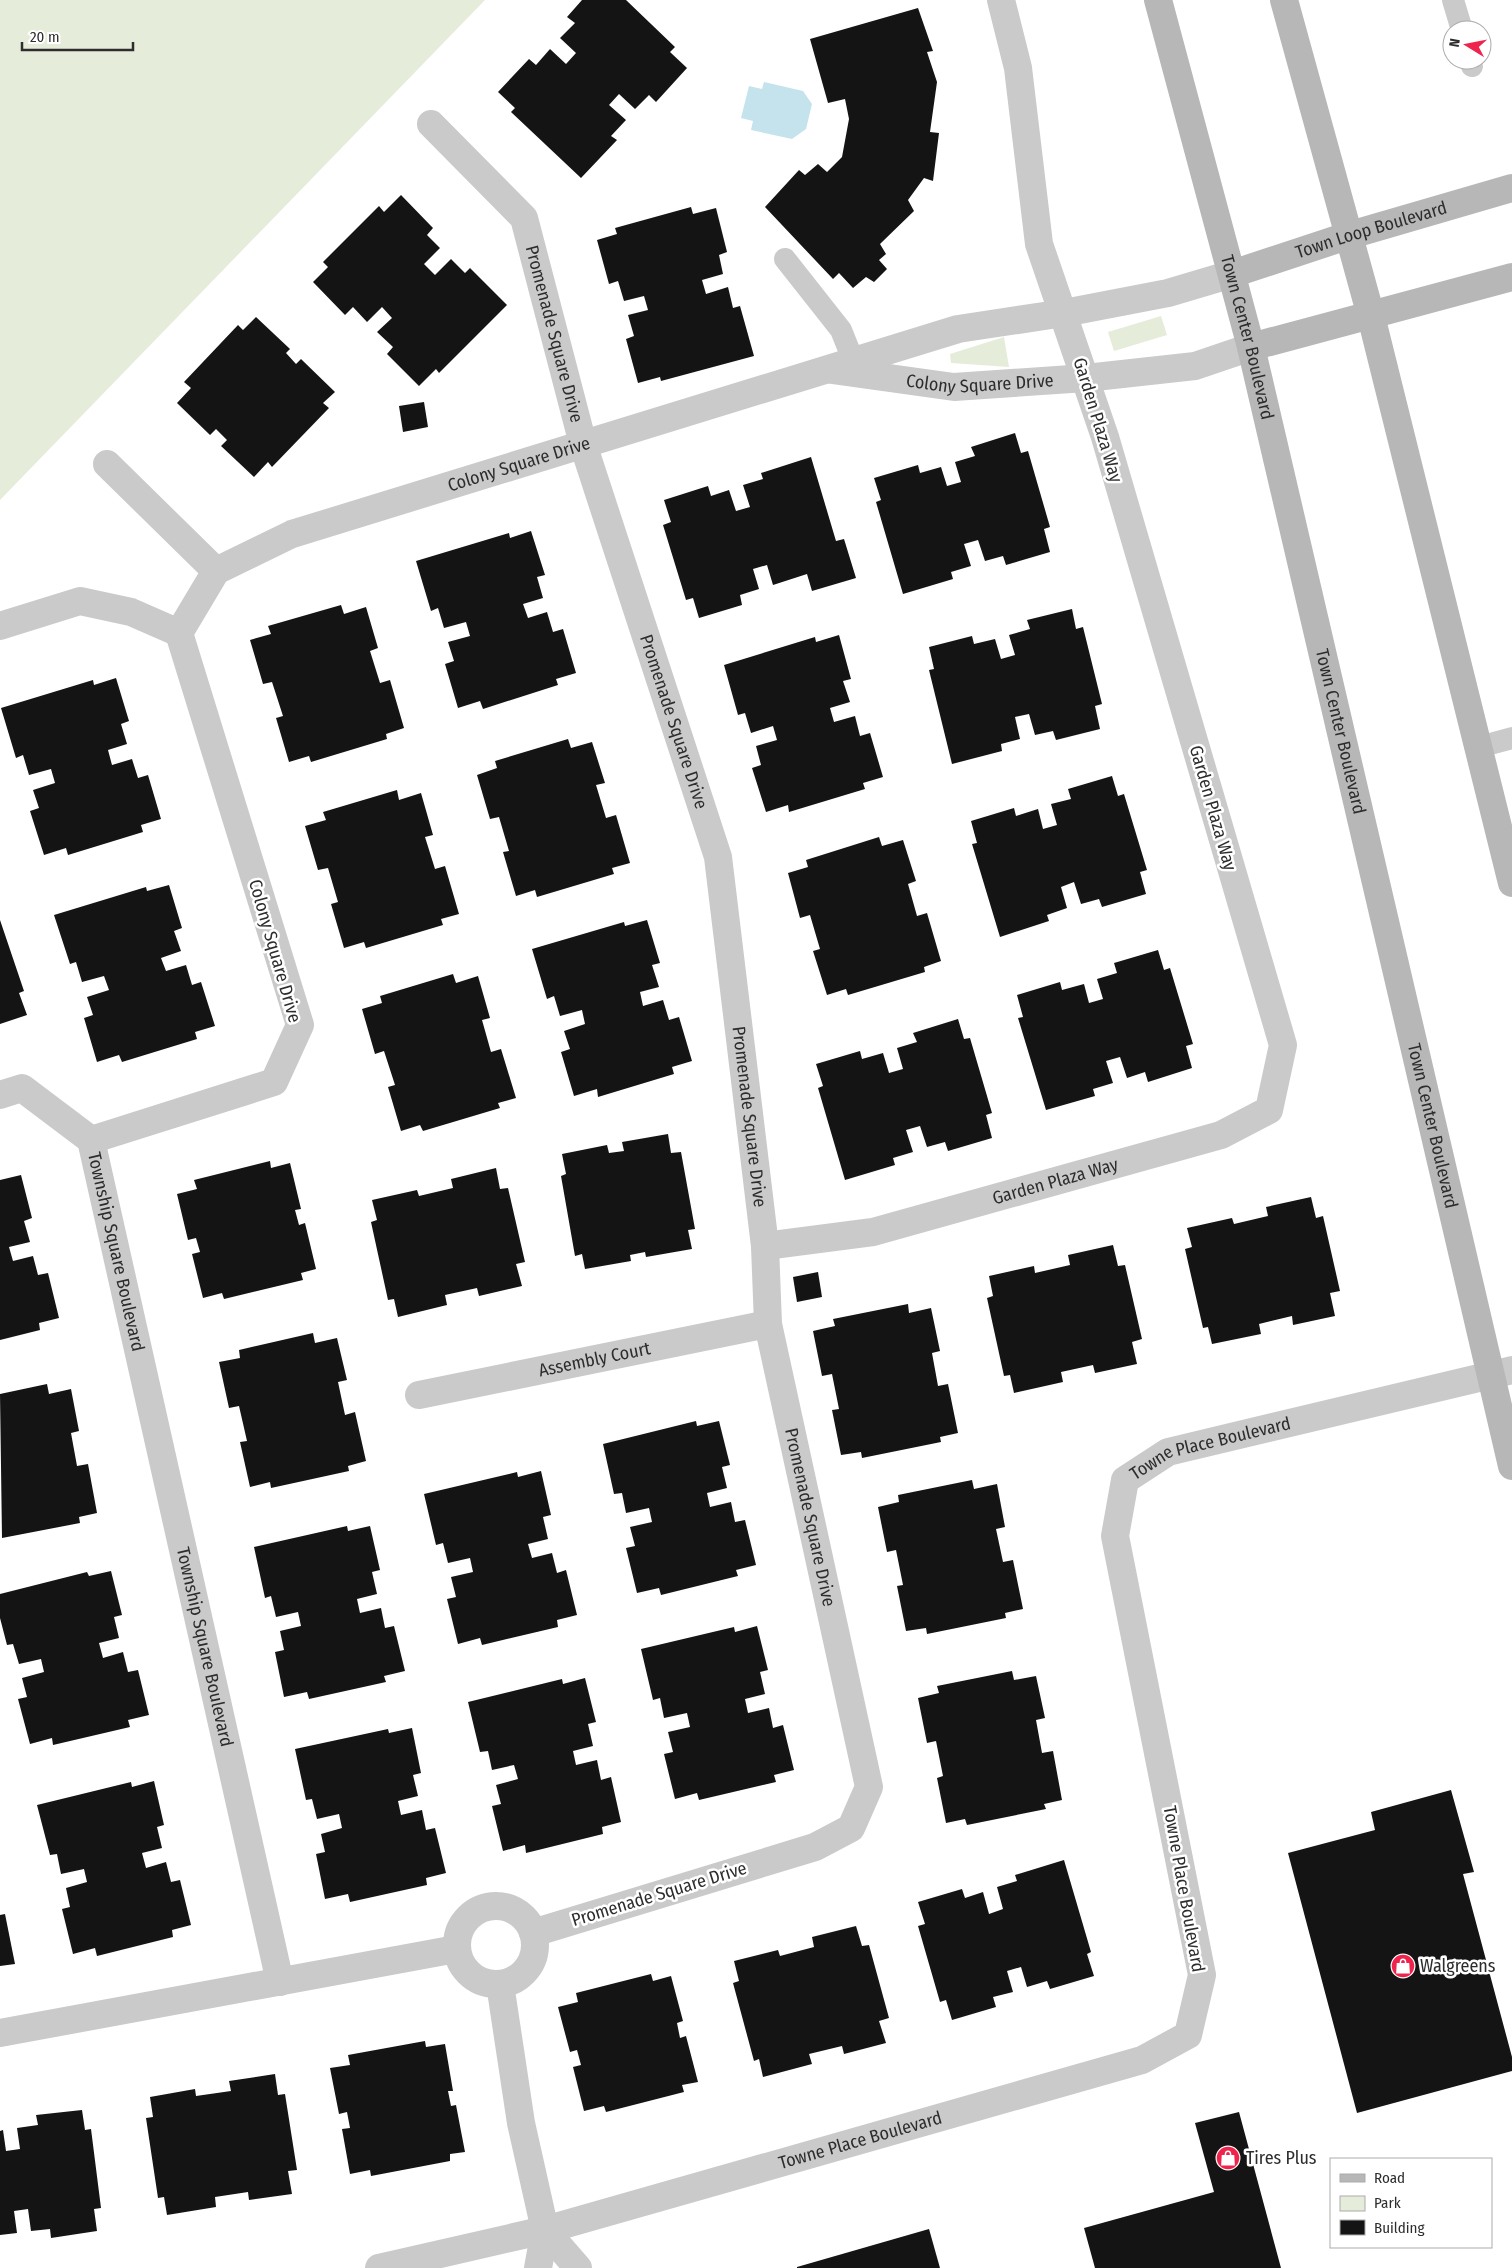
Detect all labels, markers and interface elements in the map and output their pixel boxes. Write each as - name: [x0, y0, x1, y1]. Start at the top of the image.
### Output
- scale bar: [22, 20, 134, 52]
- north arrow: [1442, 20, 1492, 70]
- text: 20 m: [30, 28, 60, 46]
- text: N: [1446, 37, 1464, 48]
- street label: Town Loop Boulevard: [1293, 197, 1449, 263]
- street label: Promenade Square Drive: [521, 243, 588, 425]
- street label: Town Center Boulevard: [1216, 253, 1279, 422]
- street label: Garden Plaza Way: [1069, 355, 1127, 485]
- street label: Colony Square Drive: [905, 369, 1054, 398]
- street label: Colony Square Drive: [445, 432, 593, 496]
- street label: Promenade Square Drive: [635, 632, 713, 812]
- street label: Town Center Boulevard: [1311, 647, 1371, 816]
- street label: Garden Plaza Way: [1185, 743, 1241, 873]
- street label: Colony Square Drive: [244, 877, 306, 1025]
- street label: Promenade Square Drive: [728, 1025, 771, 1209]
- street label: Town Center Boulevard: [1403, 1041, 1463, 1211]
- street label: Township Square Boulevard: [83, 1150, 149, 1354]
- street label: Garden Plaza Way: [990, 1153, 1120, 1209]
- street label: Assembly Court: [536, 1337, 652, 1381]
- street label: Towne Place Boulevard: [1126, 1412, 1293, 1485]
- street label: Promenade Square Drive: [780, 1426, 840, 1609]
- street label: Township Square Boulevard: [172, 1545, 238, 1749]
- street label: Towne Place Boulevard: [1159, 1804, 1209, 1974]
- street label: Promenade Square Drive: [569, 1857, 749, 1931]
- shop icon: Walgreens: [1390, 1953, 1416, 1979]
- place label: Walgreens: [1420, 1955, 1496, 1977]
- street label: Towne Place Boulevard: [776, 2107, 944, 2174]
- shop icon: Tires Plus: [1215, 2145, 1241, 2171]
- place label: Tires Plus: [1246, 2147, 1317, 2169]
- legend: [1330, 2158, 1492, 2248]
- text: Road: [1374, 2169, 1405, 2187]
- text: Park: [1374, 2194, 1401, 2212]
- text: Building: [1374, 2219, 1425, 2237]

